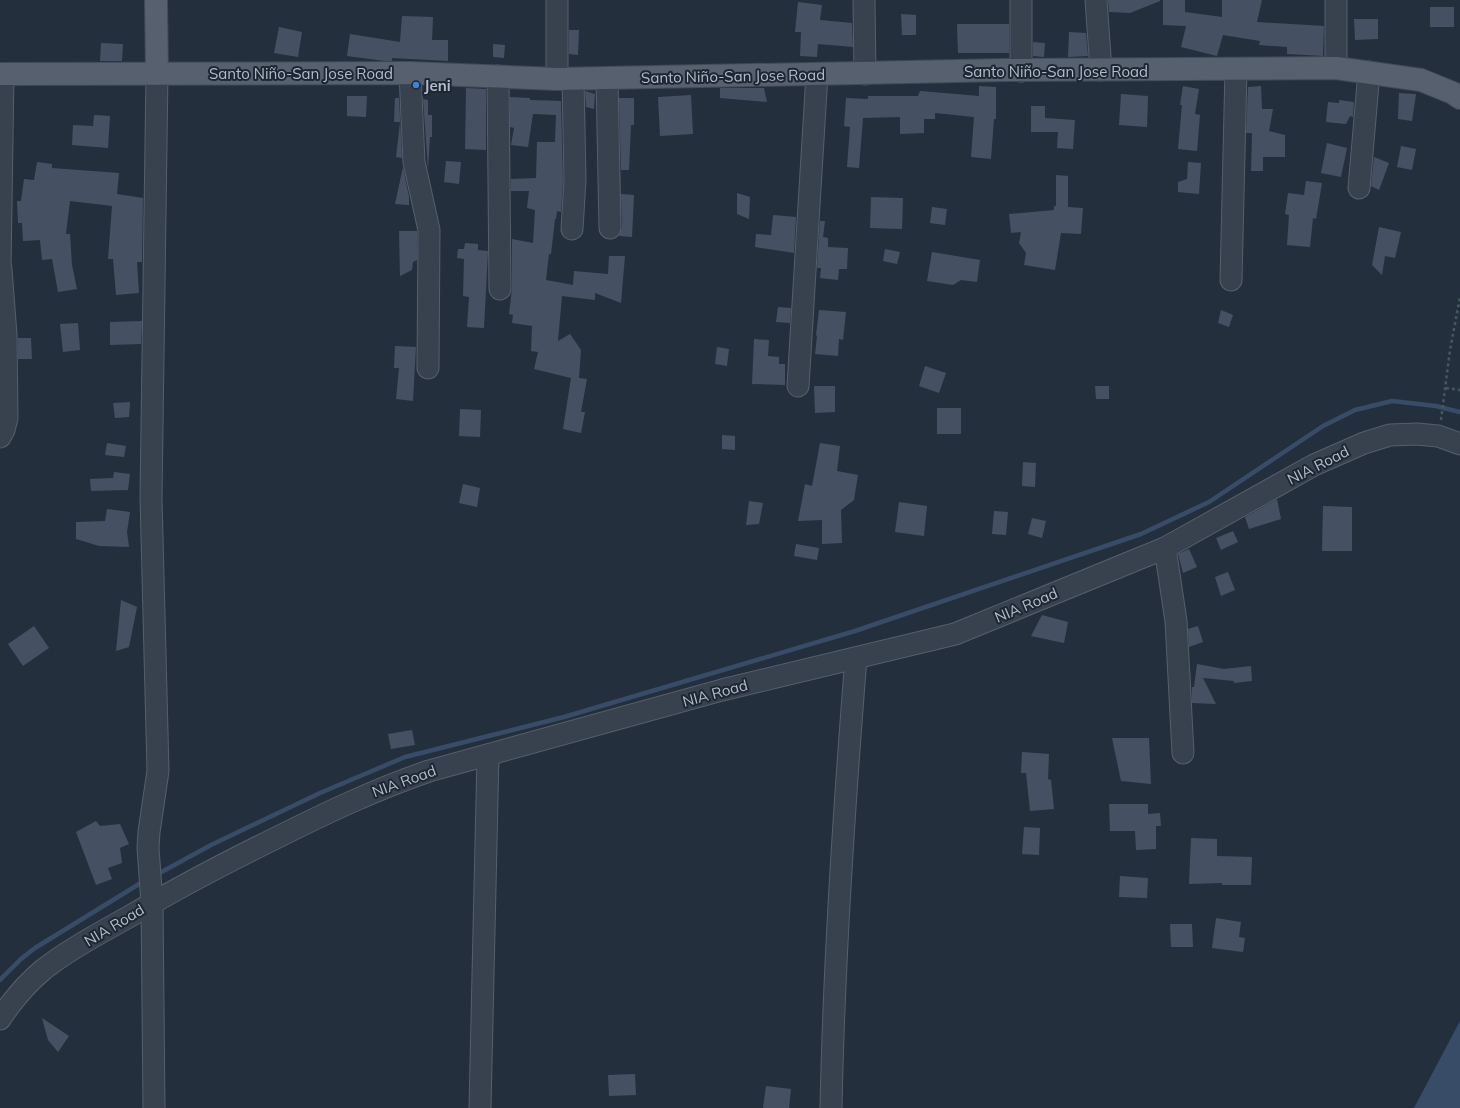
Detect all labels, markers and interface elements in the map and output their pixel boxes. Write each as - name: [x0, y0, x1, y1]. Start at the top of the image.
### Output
- street label: Santo Niño-San Jose Road: [964, 62, 1148, 81]
- street label: Santo Niño-San Jose Road: [209, 64, 393, 83]
- street label: Santo Niño-San Jose Road: [641, 65, 825, 87]
- place label: Jeni: [424, 76, 451, 95]
- marker: Jeni: [411, 80, 421, 90]
- street label: NIA Road: [1284, 441, 1352, 489]
- street label: NIA Road: [992, 583, 1060, 627]
- street label: NIA Road: [680, 675, 750, 711]
- street label: NIA Road: [369, 761, 439, 801]
- street label: NIA Road: [80, 900, 148, 950]

